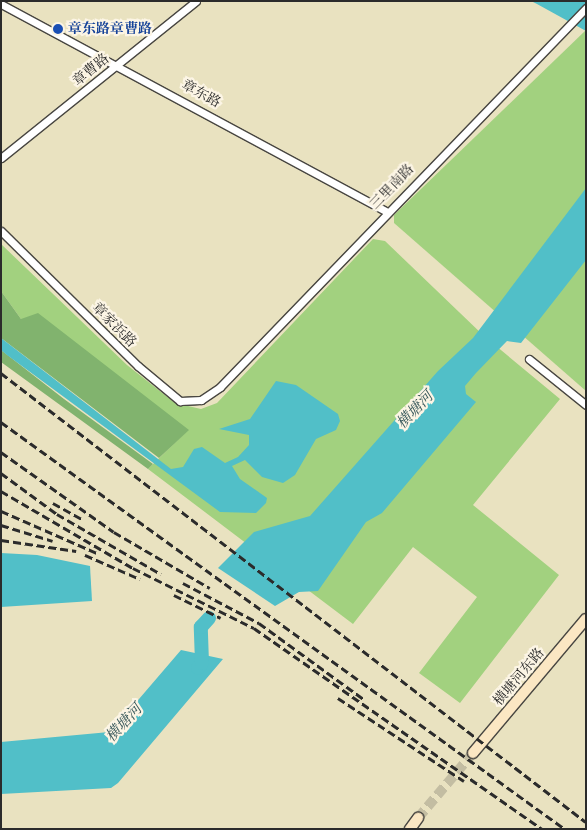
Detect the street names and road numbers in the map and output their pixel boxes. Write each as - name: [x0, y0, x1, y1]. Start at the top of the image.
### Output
- street label: 章曹路: [69, 50, 113, 90]
- street label: 章东路: [179, 76, 223, 112]
- street label: 三里南路: [367, 161, 417, 213]
- street label: 章家浜路: [88, 299, 140, 351]
- street label: 横塘河东路: [490, 645, 548, 709]

